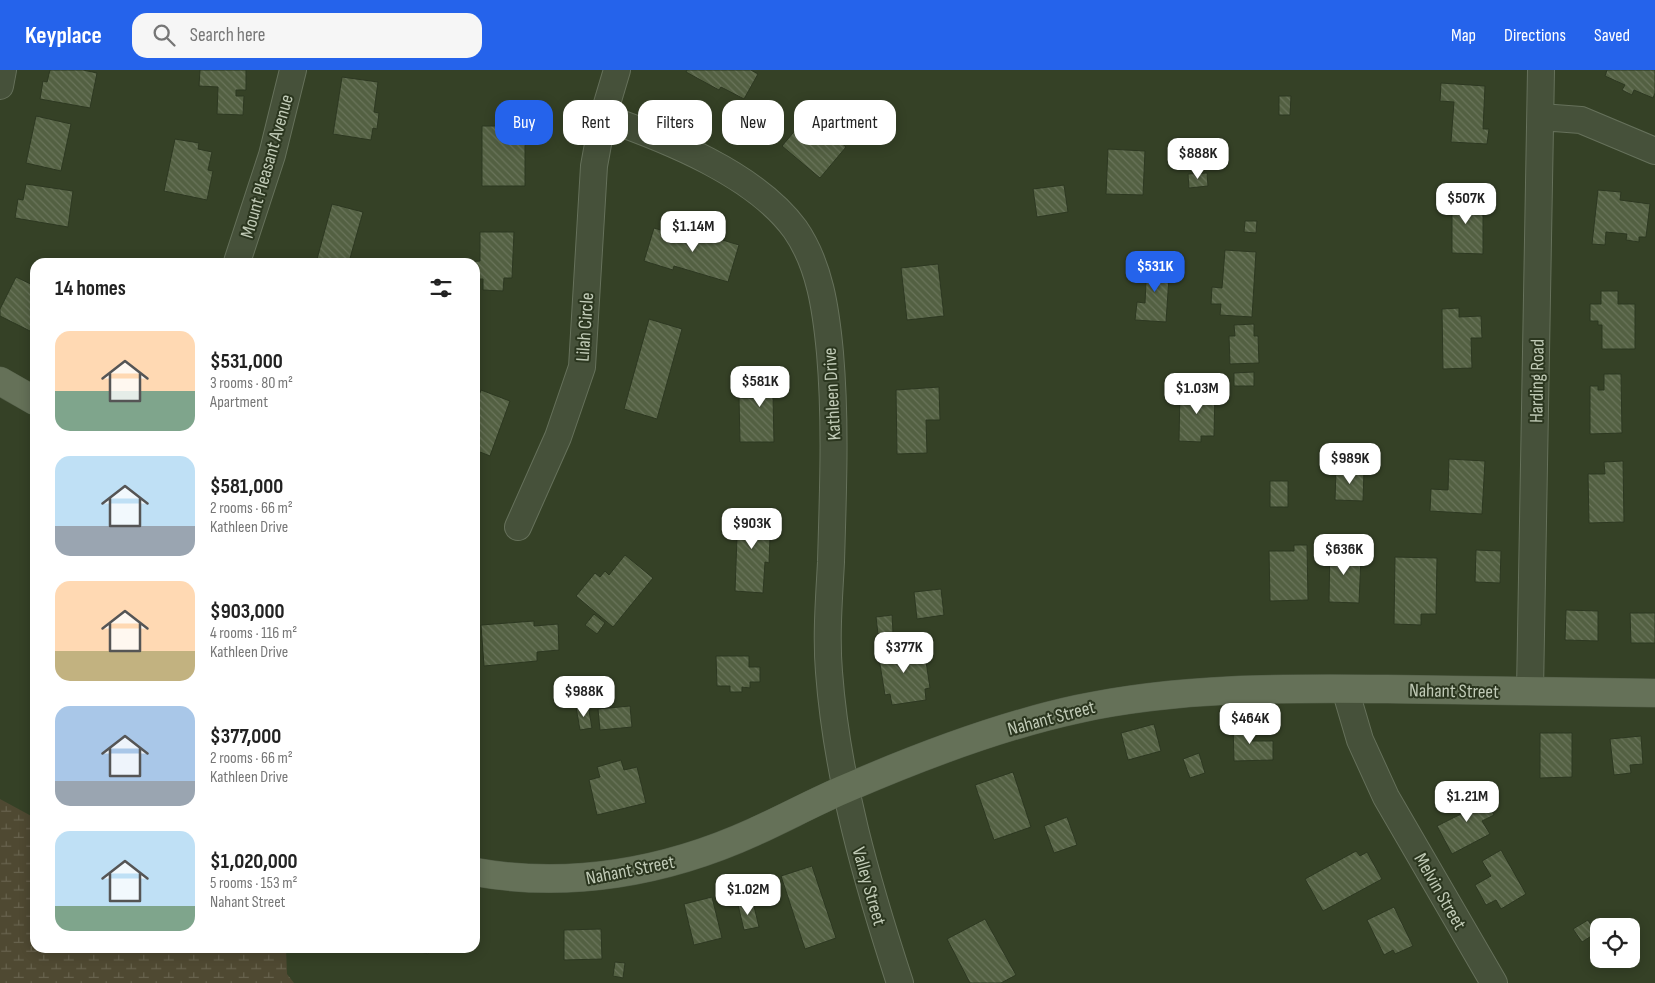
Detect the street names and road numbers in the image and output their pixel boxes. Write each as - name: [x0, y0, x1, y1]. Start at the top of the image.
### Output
- street label: Mount Pleasant Avenue: [236, 92, 299, 241]
- street label: Lilah Circle: [572, 292, 599, 362]
- street label: Harding Road: [1525, 339, 1550, 423]
- street label: Kathleen Drive: [819, 347, 846, 441]
- street label: Nahant Street: [1409, 679, 1499, 704]
- street label: Nahant Street: [1005, 696, 1098, 741]
- street label: Valley Street: [846, 845, 891, 928]
- street label: Melvin Street: [1409, 849, 1471, 934]
- street label: Nahant Street: [584, 851, 677, 890]

